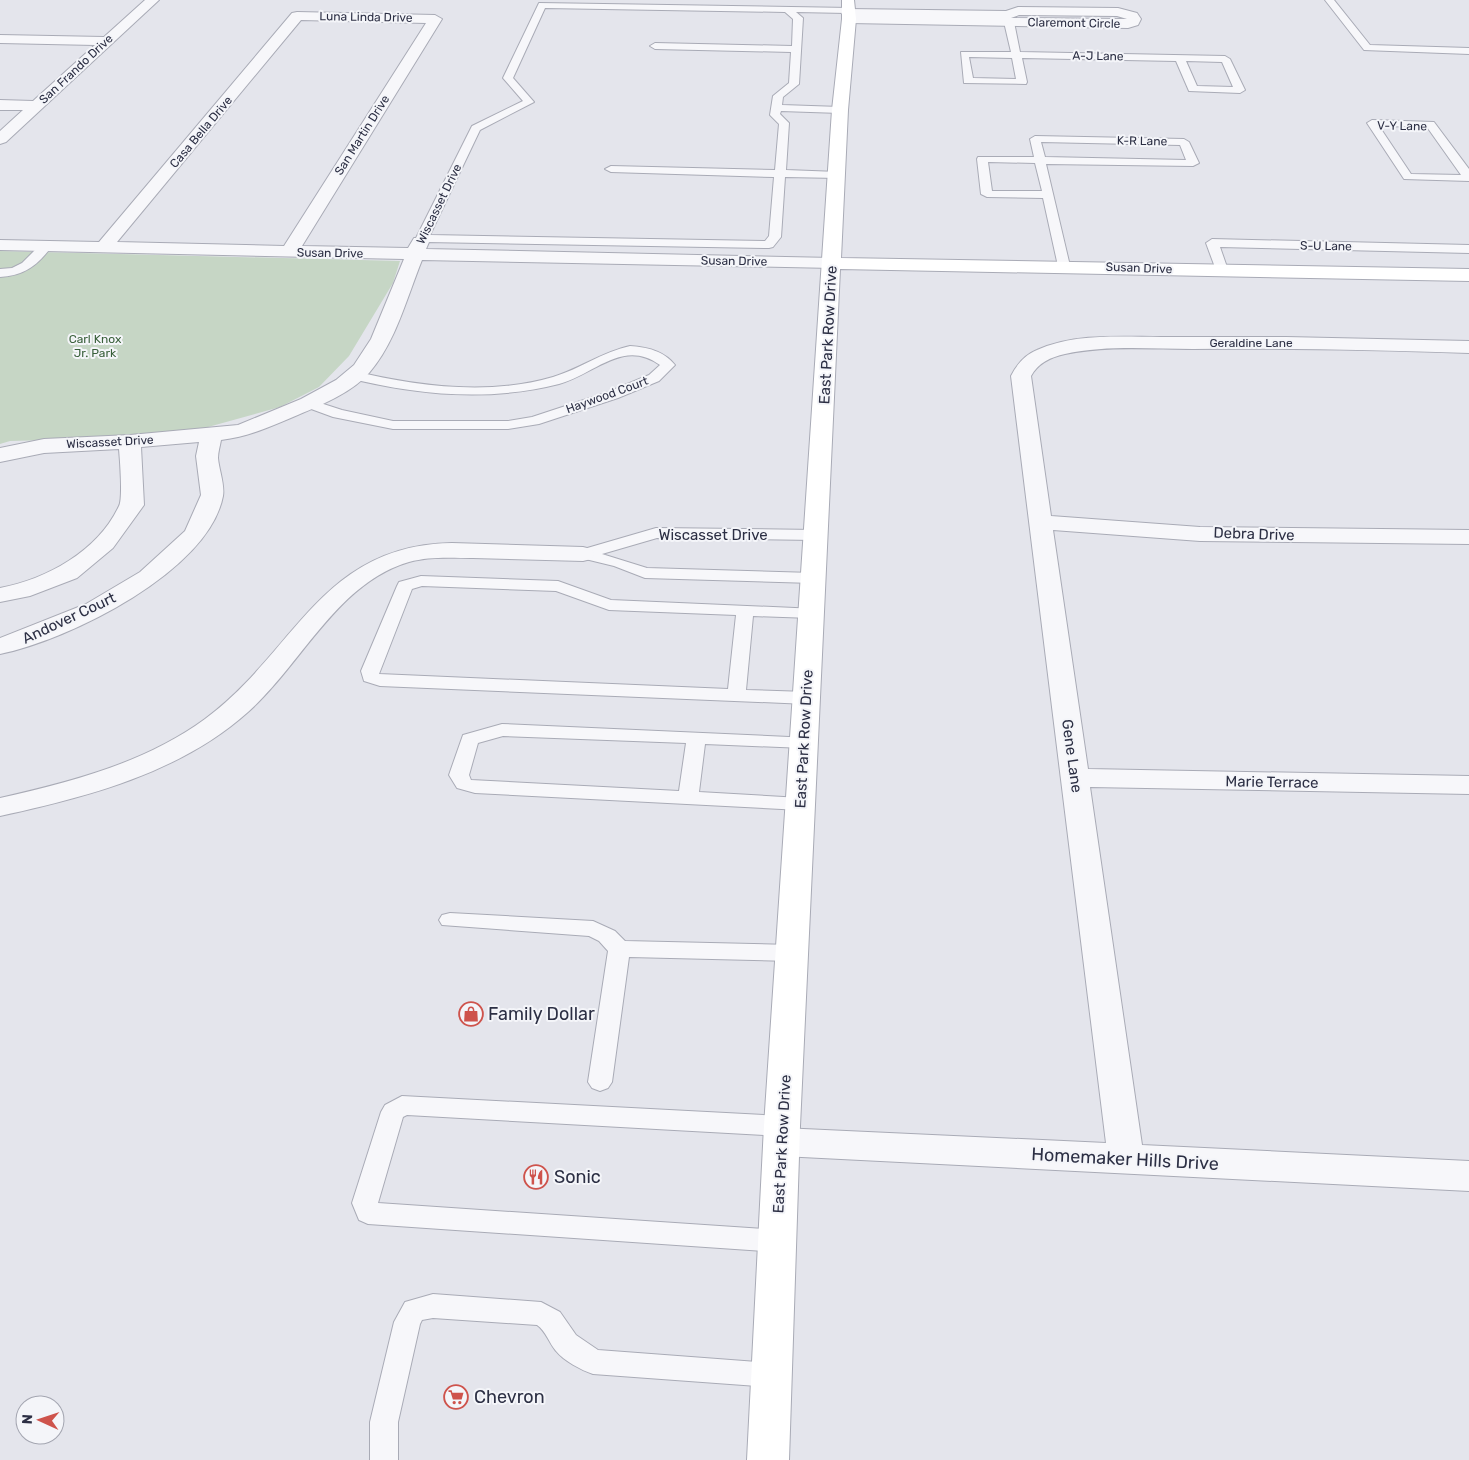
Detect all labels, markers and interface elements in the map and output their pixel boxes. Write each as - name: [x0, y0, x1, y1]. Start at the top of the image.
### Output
- street label: Luna Linda Drive: [319, 9, 413, 25]
- street label: Claremont Circle: [1028, 15, 1121, 31]
- street label: San Frando Drive: [36, 31, 116, 107]
- street label: A-J Lane: [1072, 49, 1124, 63]
- street label: San Martin Drive: [332, 92, 392, 178]
- street label: Casa Bella Drive: [167, 93, 235, 171]
- street label: V-Y Lane: [1377, 119, 1427, 133]
- street label: K-R Lane: [1117, 134, 1168, 148]
- street label: Wiscasset Drive: [414, 161, 465, 246]
- street label: S-U Lane: [1300, 239, 1352, 253]
- street label: Susan Drive: [297, 245, 364, 261]
- street label: Susan Drive: [701, 253, 768, 269]
- street label: Susan Drive: [1106, 260, 1173, 276]
- street label: East Park Row Drive: [815, 265, 841, 405]
- park label: Carl Knox Jr. Park: [69, 332, 122, 360]
- street label: Geraldine Lane: [1209, 336, 1293, 350]
- street label: Haywood Court: [564, 374, 650, 416]
- street label: Wiscasset Drive: [66, 433, 154, 451]
- street label: Debra Drive: [1213, 524, 1295, 544]
- street label: Wiscasset Drive: [658, 526, 768, 544]
- street label: Andover Court: [19, 588, 119, 648]
- street label: East Park Row Drive: [791, 669, 817, 809]
- street label: Gene Lane: [1058, 718, 1086, 794]
- street label: Marie Terrace: [1225, 772, 1319, 792]
- shop icon: Family Dollar: [458, 1001, 484, 1027]
- place label: Family Dollar: [488, 1003, 595, 1025]
- street label: East Park Row Drive: [769, 1074, 795, 1214]
- street label: Homemaker Hills Drive: [1031, 1143, 1219, 1175]
- restaurant icon: Sonic: [523, 1164, 549, 1190]
- place label: Sonic: [554, 1166, 601, 1188]
- supermarket icon: Chevron: [443, 1384, 469, 1410]
- place label: Chevron: [474, 1386, 545, 1408]
- north arrow: [15, 1395, 65, 1445]
- text: N: [19, 1414, 36, 1425]

